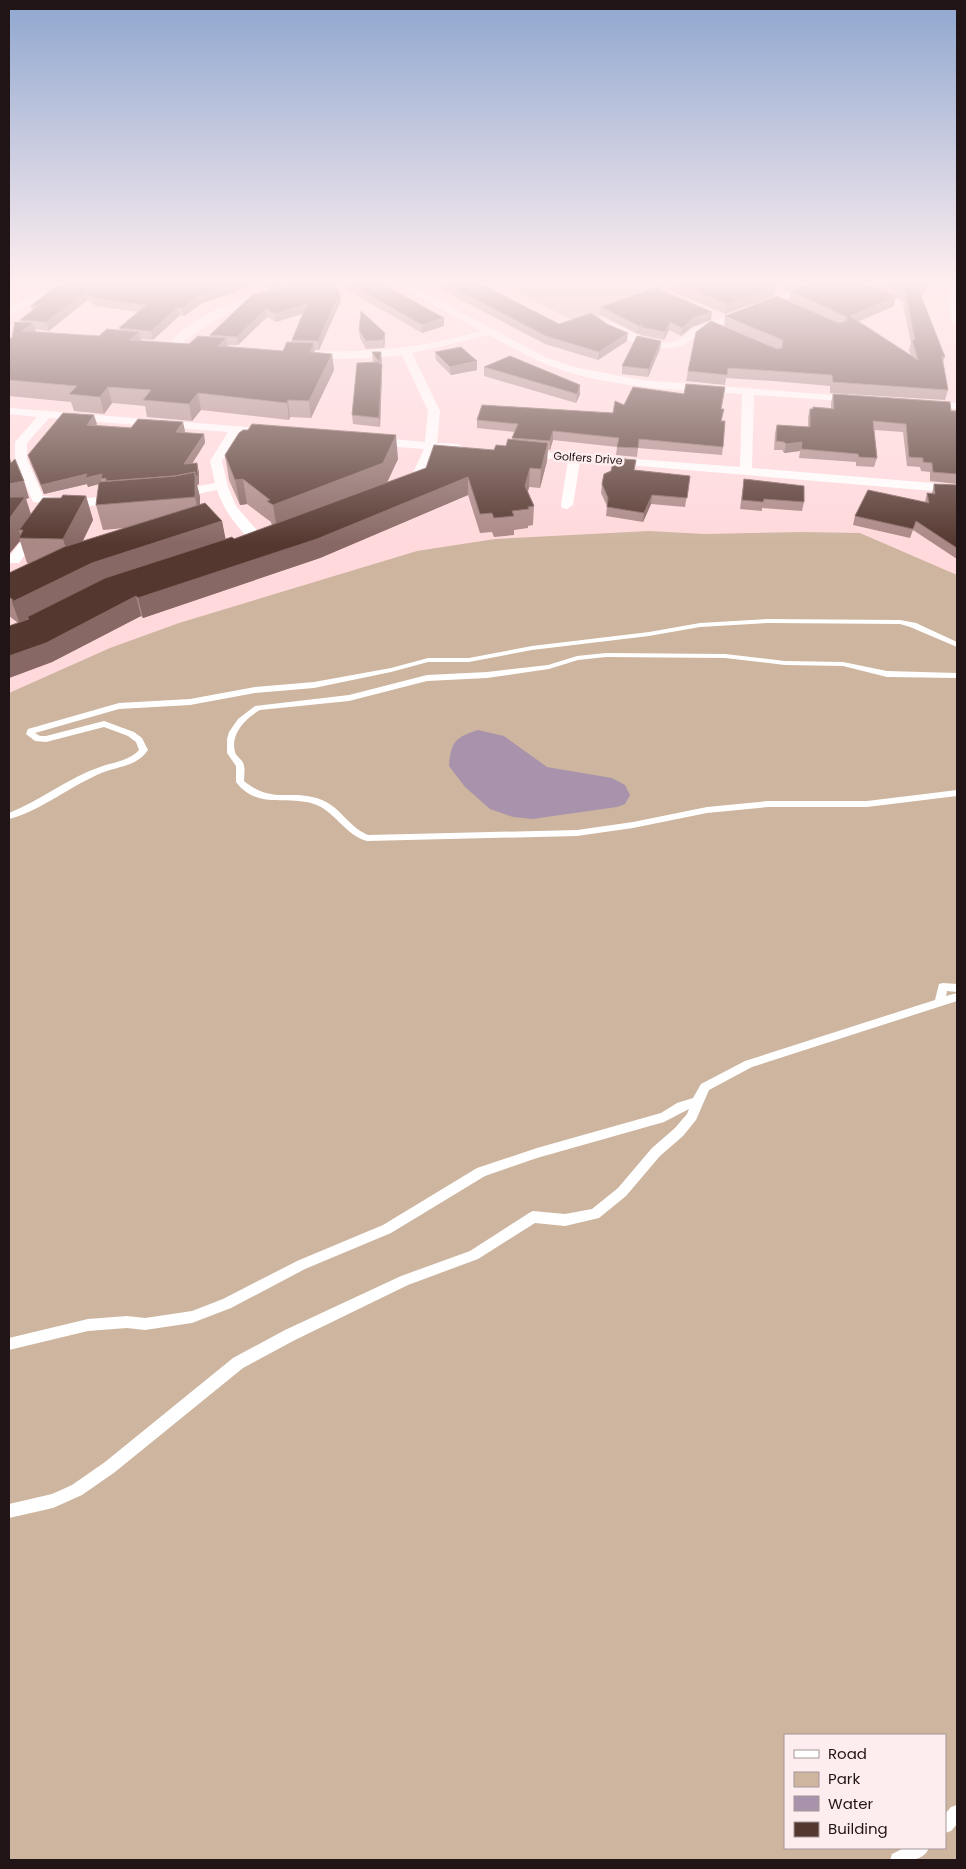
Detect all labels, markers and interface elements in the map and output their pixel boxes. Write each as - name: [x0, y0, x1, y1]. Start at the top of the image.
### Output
- street label: Golfers Drive: [553, 448, 623, 468]
- legend: [784, 1734, 946, 1849]
- text: Road: [828, 1743, 867, 1764]
- text: Park: [828, 1768, 860, 1789]
- text: Water: [828, 1793, 874, 1814]
- text: Building: [828, 1818, 888, 1839]

